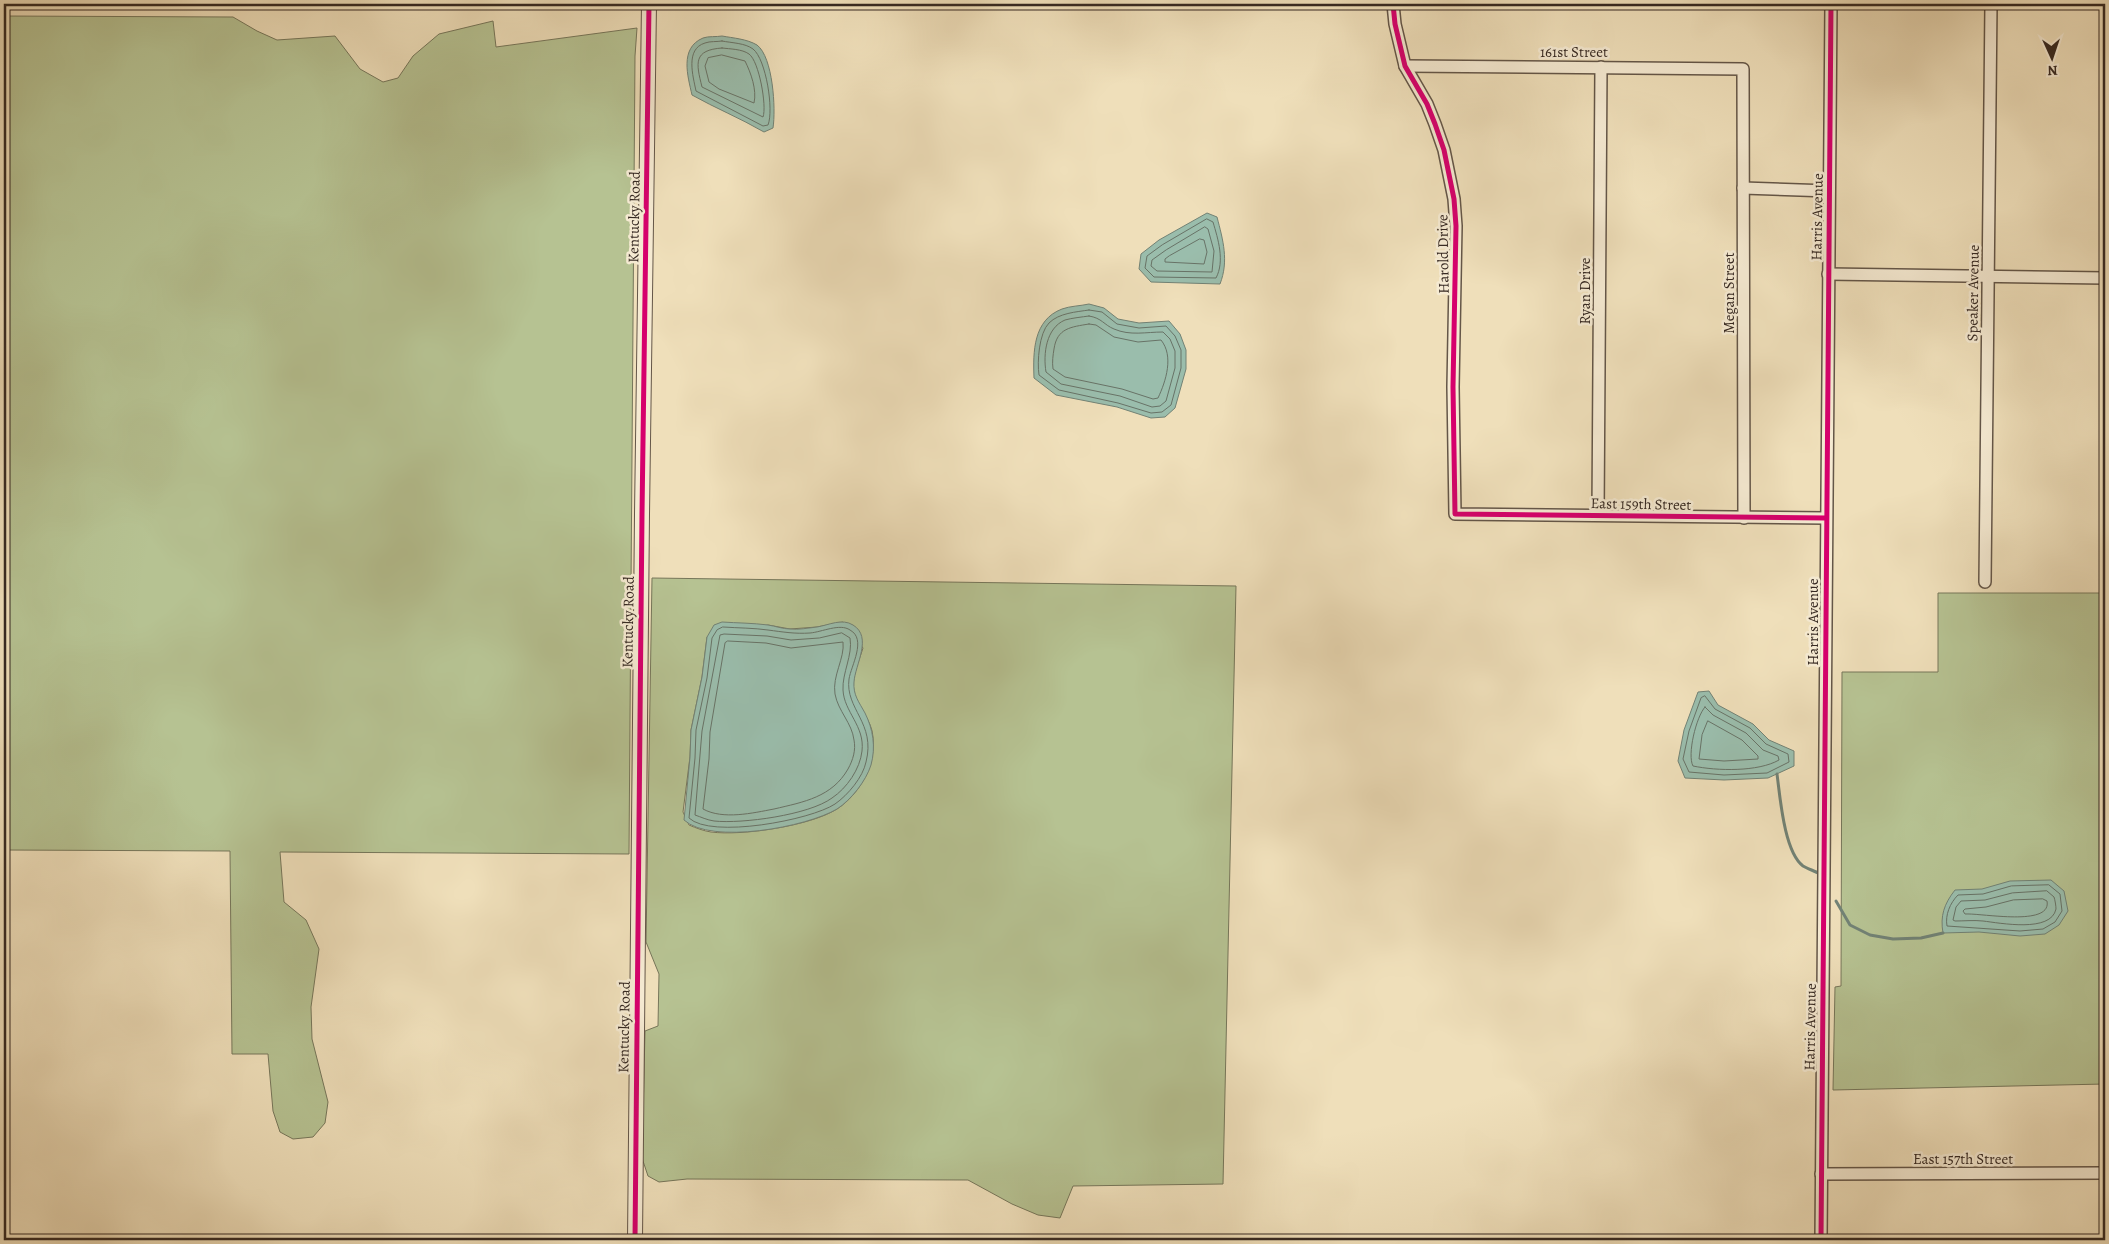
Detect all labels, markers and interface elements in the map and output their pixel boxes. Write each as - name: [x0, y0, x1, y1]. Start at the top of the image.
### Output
- north arrow: [2026, 32, 2076, 82]
- street label: 161st Street: [1540, 42, 1608, 62]
- text: N: [2047, 61, 2058, 80]
- street label: Kentucky Road: [623, 170, 645, 263]
- street label: Harris Avenue: [1806, 173, 1828, 261]
- street label: Harold Drive: [1432, 214, 1454, 294]
- street label: Speaker Avenue: [1962, 244, 1984, 342]
- street label: Megan Street: [1719, 252, 1739, 334]
- street label: Ryan Drive: [1575, 257, 1595, 325]
- street label: East 159th Street: [1590, 493, 1692, 515]
- street label: Kentucky Road: [617, 575, 639, 668]
- street label: Harris Avenue: [1803, 578, 1823, 666]
- street label: Kentucky Road: [613, 980, 635, 1073]
- street label: Harris Avenue: [1799, 983, 1821, 1071]
- street label: East 157th Street: [1913, 1149, 2013, 1169]

